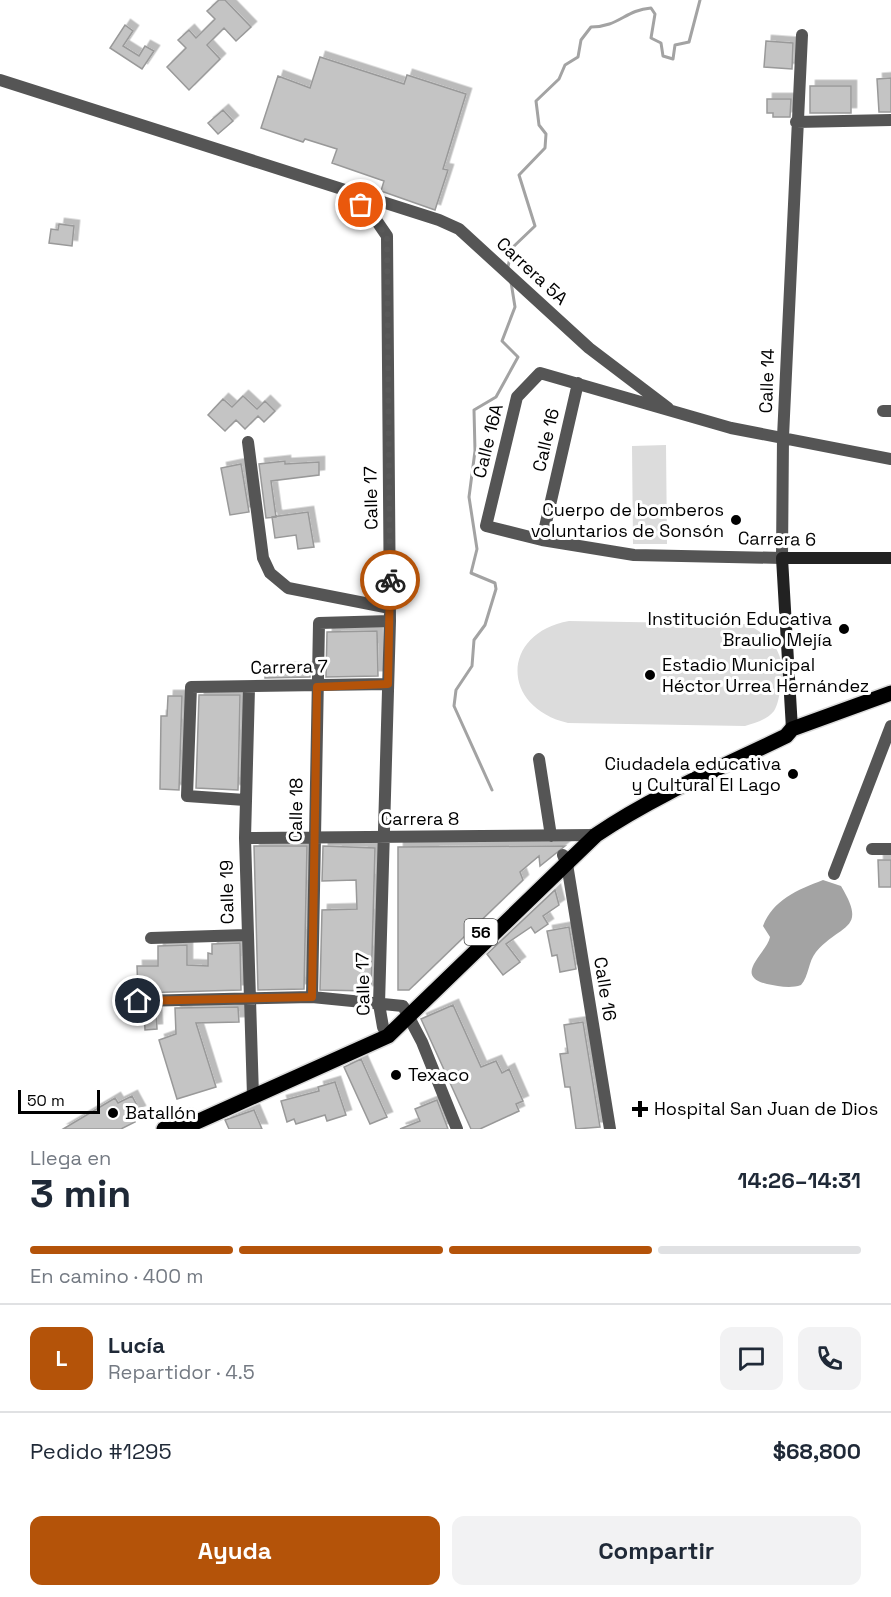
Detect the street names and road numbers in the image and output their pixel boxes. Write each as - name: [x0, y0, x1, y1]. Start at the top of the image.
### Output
- street label: Carrera 5A: [492, 232, 573, 310]
- street label: Calle 14: [754, 348, 779, 414]
- street label: Calle 16A: [467, 401, 508, 480]
- street label: Calle 16: [527, 406, 564, 474]
- street label: Calle 17: [358, 466, 383, 530]
- street label: Carrera 6: [738, 526, 816, 551]
- street label: Carrera 7: [250, 654, 328, 679]
- street label: Calle 18: [283, 777, 308, 843]
- street label: Carrera 8: [381, 807, 459, 830]
- street label: Calle 19: [214, 860, 239, 924]
- road number: 56: [464, 919, 498, 945]
- street label: Calle 17: [350, 952, 375, 1016]
- street label: Calle 16: [589, 955, 622, 1023]

